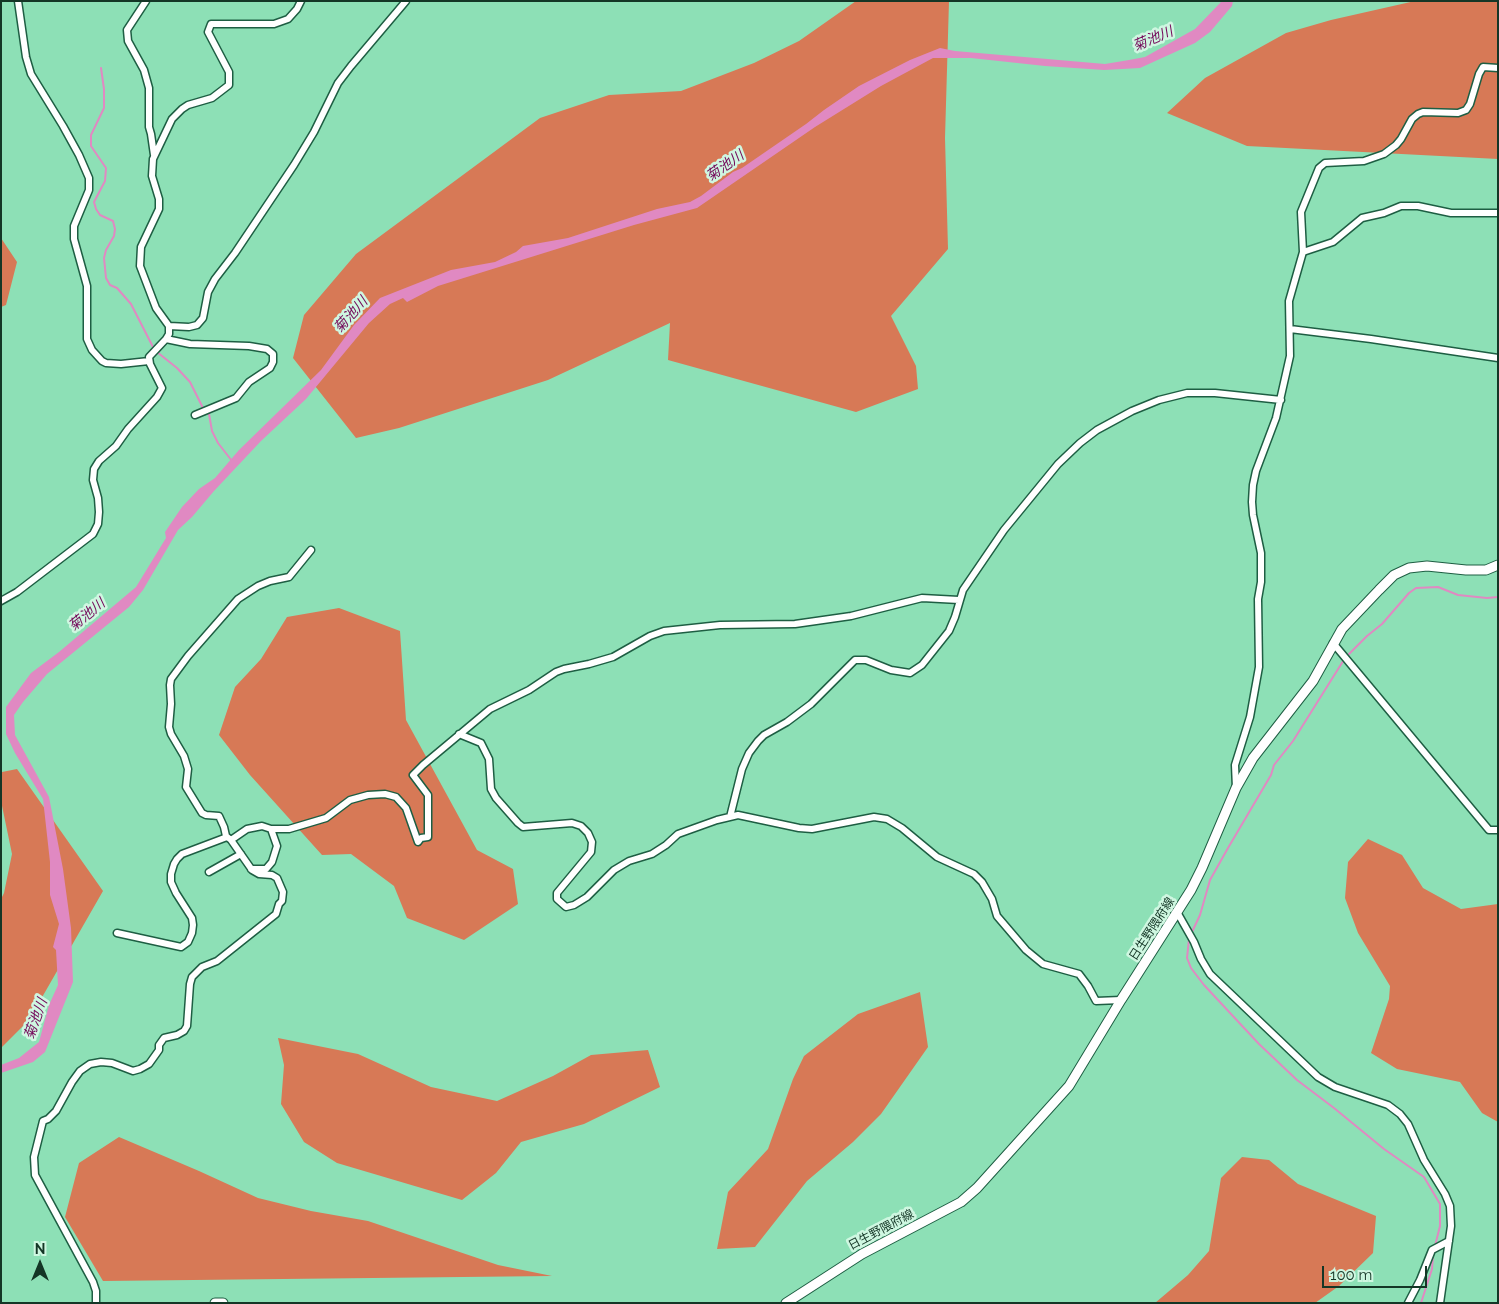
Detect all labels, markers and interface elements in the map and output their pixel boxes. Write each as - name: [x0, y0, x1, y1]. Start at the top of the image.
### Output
- water label: 菊池川: [1130, 23, 1176, 55]
- water label: 菊池川: [703, 147, 747, 185]
- water label: 菊池川: [331, 294, 371, 336]
- water label: 菊池川: [65, 595, 109, 635]
- street label: 日生野隈府線: [1126, 895, 1178, 963]
- water label: 菊池川: [21, 996, 51, 1042]
- street label: 日生野隈府線: [846, 1207, 916, 1253]
- north arrow: [15, 1239, 65, 1289]
- text: N: [35, 1241, 45, 1257]
- scale bar: [1324, 1256, 1429, 1288]
- text: 100 m: [1330, 1266, 1372, 1284]

